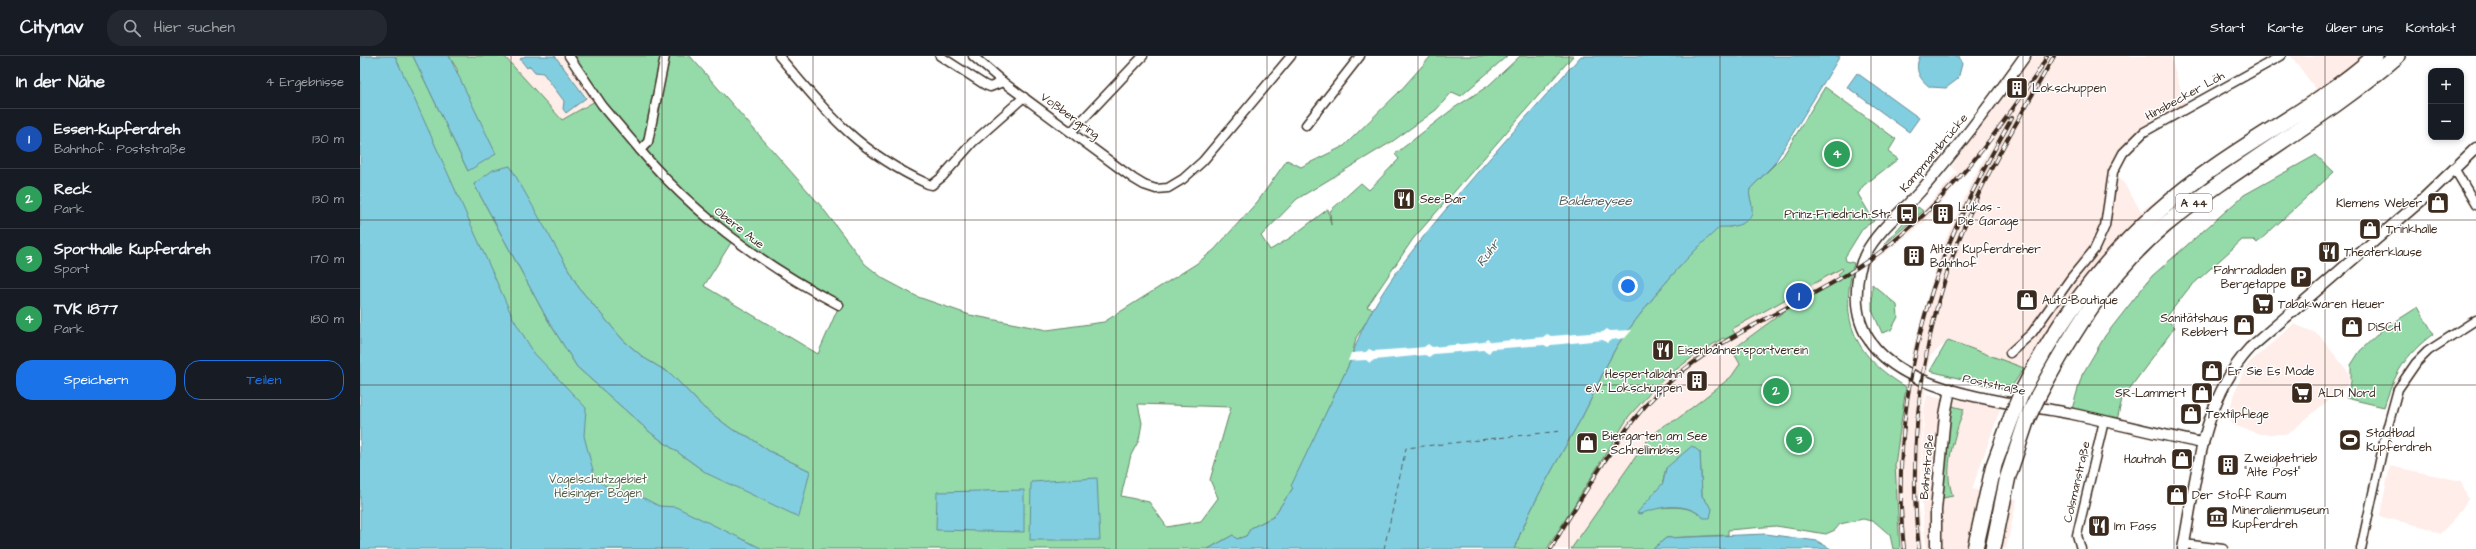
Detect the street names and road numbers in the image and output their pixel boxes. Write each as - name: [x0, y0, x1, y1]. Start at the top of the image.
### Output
- street label: Hinsbecker Löh: [2142, 67, 2228, 125]
- street label: Voßbergring: [1036, 89, 1103, 144]
- street label: Kampmannbrücke: [1896, 110, 1972, 196]
- road number: A 44: [2176, 194, 2212, 212]
- street label: Obere Aue: [710, 203, 768, 253]
- street label: Poststraße: [1961, 370, 2028, 400]
- street label: Bahnstraße: [1916, 433, 1938, 500]
- street label: Colsmanstraße: [2059, 439, 2095, 524]

